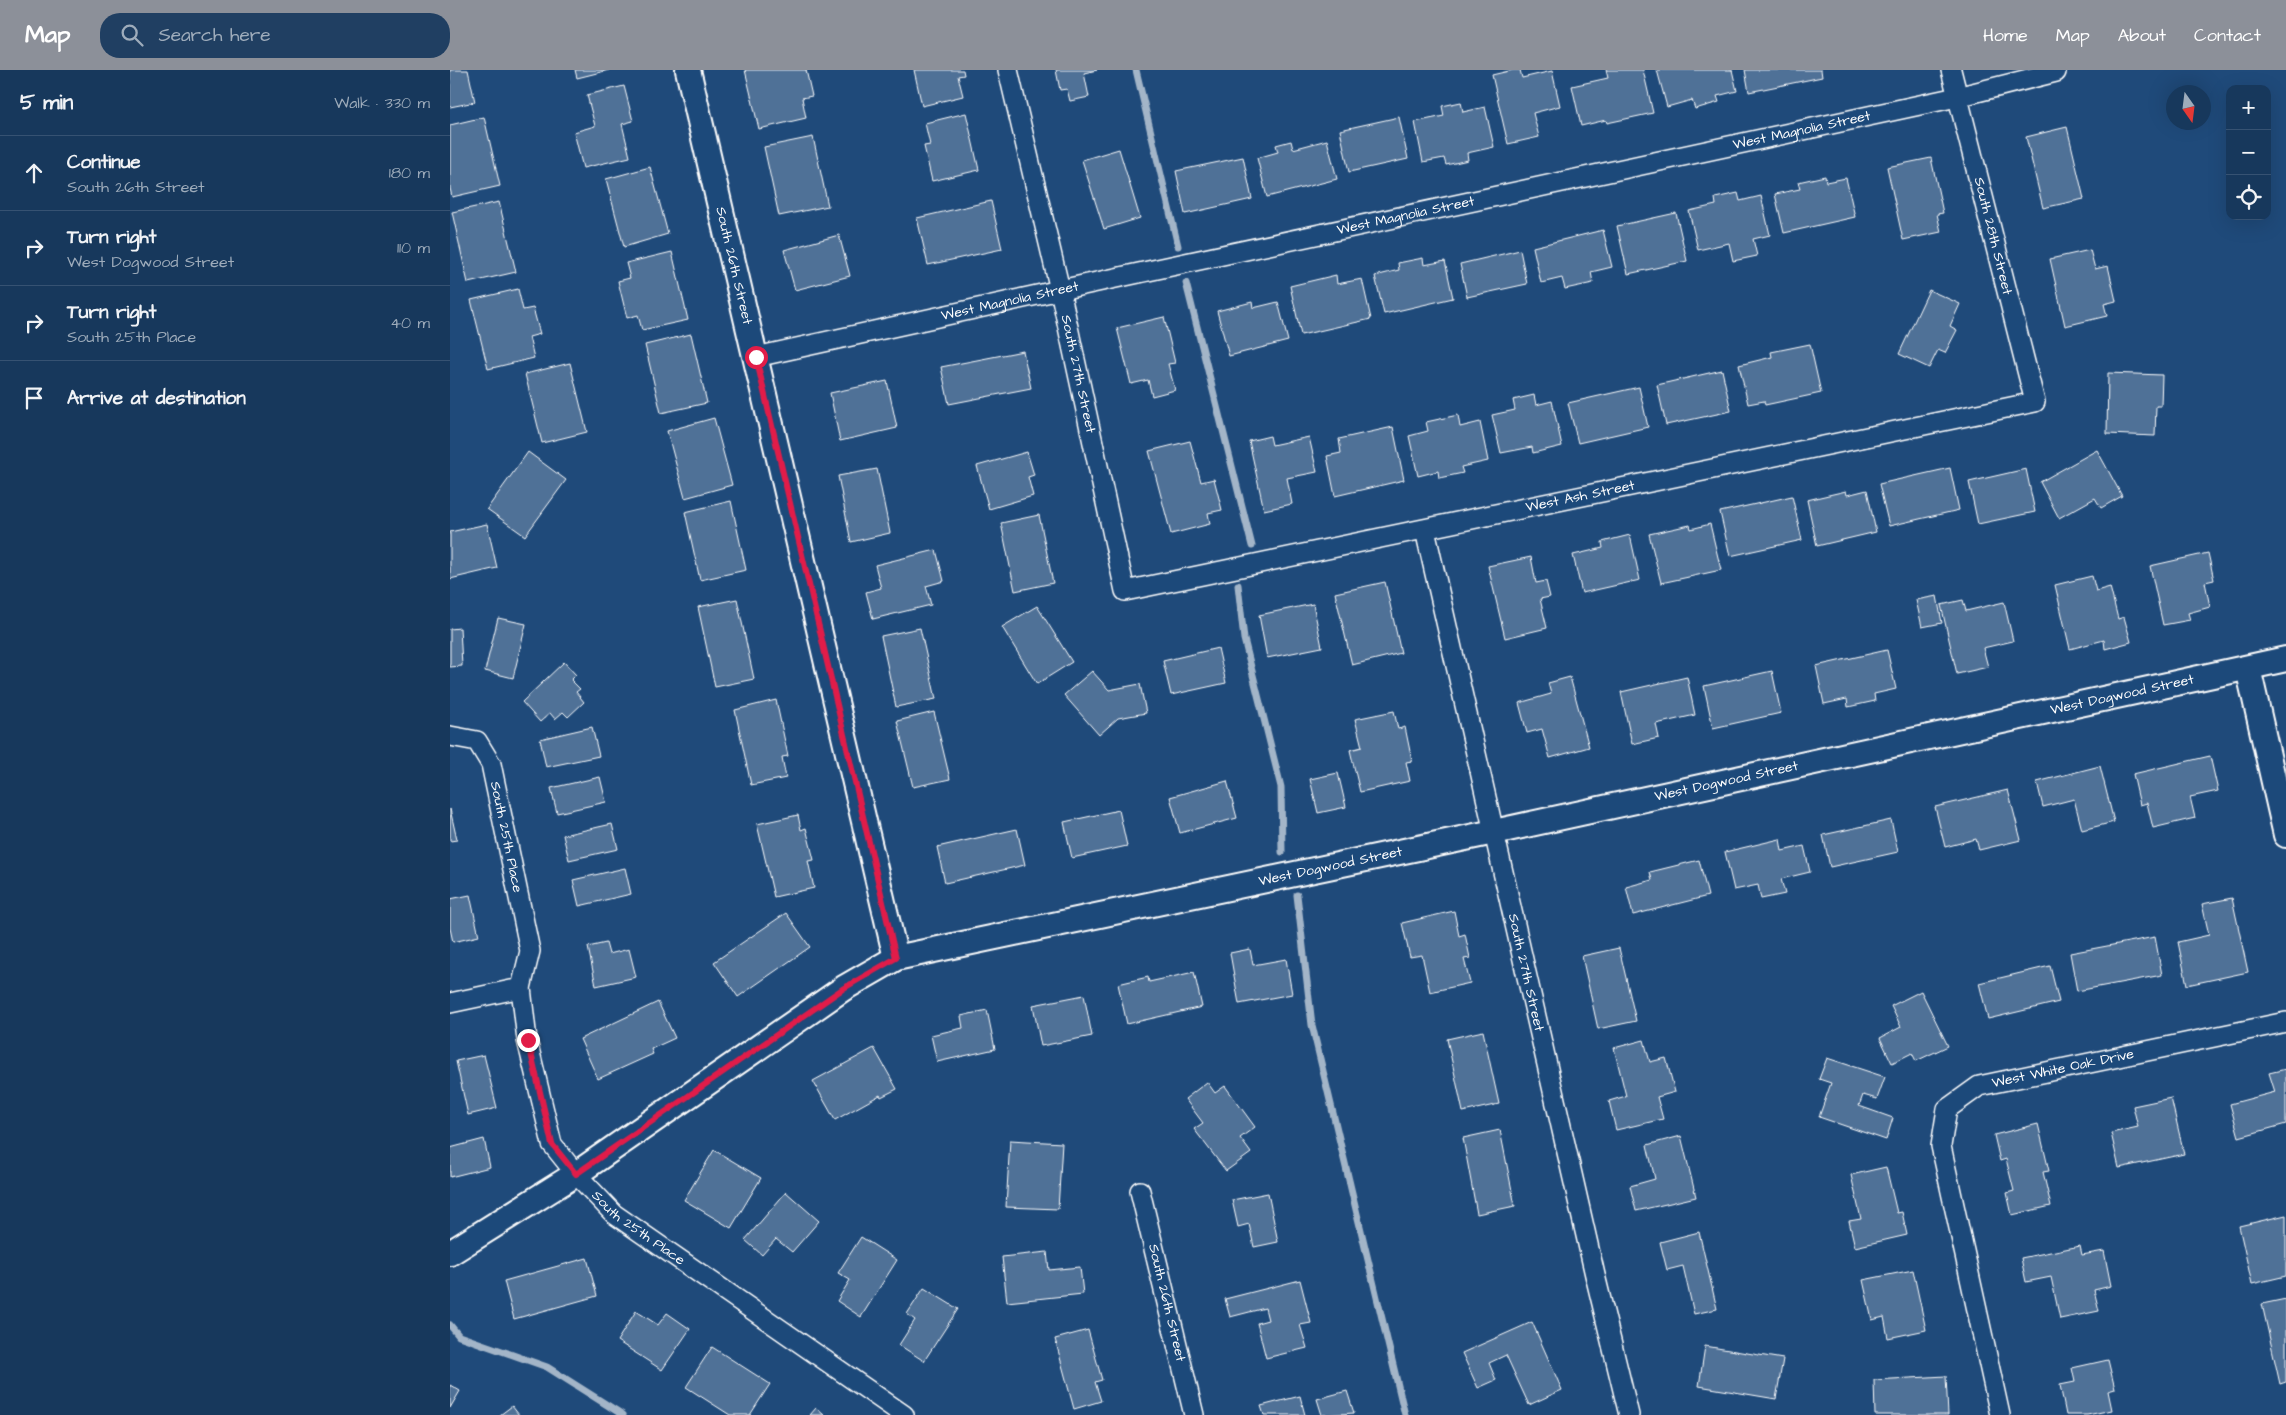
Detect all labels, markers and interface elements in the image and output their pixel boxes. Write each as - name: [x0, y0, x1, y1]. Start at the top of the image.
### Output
- search box: [100, 13, 450, 58]
- text: Map: [25, 18, 70, 52]
- icon: search: [118, 21, 146, 49]
- text: Search here: [158, 22, 271, 49]
- text: Home: [1983, 23, 2028, 48]
- text: Map: [2056, 23, 2090, 48]
- text: About: [2118, 23, 2166, 48]
- text: Contact: [2194, 23, 2261, 48]
- north arrow: [2166, 85, 2211, 130]
- map controls: [2226, 85, 2271, 220]
- button: +: [2226, 85, 2271, 130]
- text: 5 min: [20, 88, 73, 117]
- text: Walk · 330 m: [334, 92, 430, 114]
- street label: West Magnolia Street: [1731, 106, 1873, 155]
- button: −: [2226, 130, 2271, 175]
- text: Continue: [67, 149, 141, 176]
- icon: ahead: [20, 159, 48, 187]
- text: 180 m: [389, 162, 430, 184]
- street label: South 28th Street: [1969, 175, 2017, 297]
- button: locate: [2226, 175, 2271, 220]
- text: South 26th Street: [67, 176, 205, 198]
- street label: West Magnolia Street: [1335, 191, 1477, 240]
- street label: South 26th Street: [710, 205, 757, 327]
- text: Turn right: [67, 224, 156, 251]
- icon: right: [20, 234, 48, 262]
- text: 110 m: [397, 237, 430, 259]
- text: West Dogwood Street: [67, 251, 234, 273]
- street label: West Magnolia Street: [939, 276, 1081, 326]
- text: Turn right: [67, 299, 156, 326]
- icon: right: [20, 309, 48, 337]
- text: 40 m: [390, 312, 430, 334]
- street label: South 27th Street: [1056, 313, 1101, 435]
- text: South 25th Place: [67, 326, 196, 348]
- route start: [745, 346, 768, 369]
- icon: arrive: [20, 384, 48, 412]
- text: Arrive at destination: [67, 385, 246, 412]
- street label: West Ash Street: [1524, 475, 1637, 518]
- street label: West Dogwood Street: [2048, 669, 2196, 720]
- street label: West Dogwood Street: [1653, 756, 1800, 807]
- street label: South 25th Place: [485, 780, 528, 895]
- street label: West Dogwood Street: [1257, 842, 1404, 891]
- street label: South 27th Street: [1503, 912, 1549, 1034]
- route end: [517, 1029, 540, 1052]
- street label: West White Oak Drive: [1990, 1044, 2136, 1093]
- street label: South 25th Place: [587, 1186, 689, 1270]
- street label: South 26th Street: [1143, 1242, 1191, 1364]

